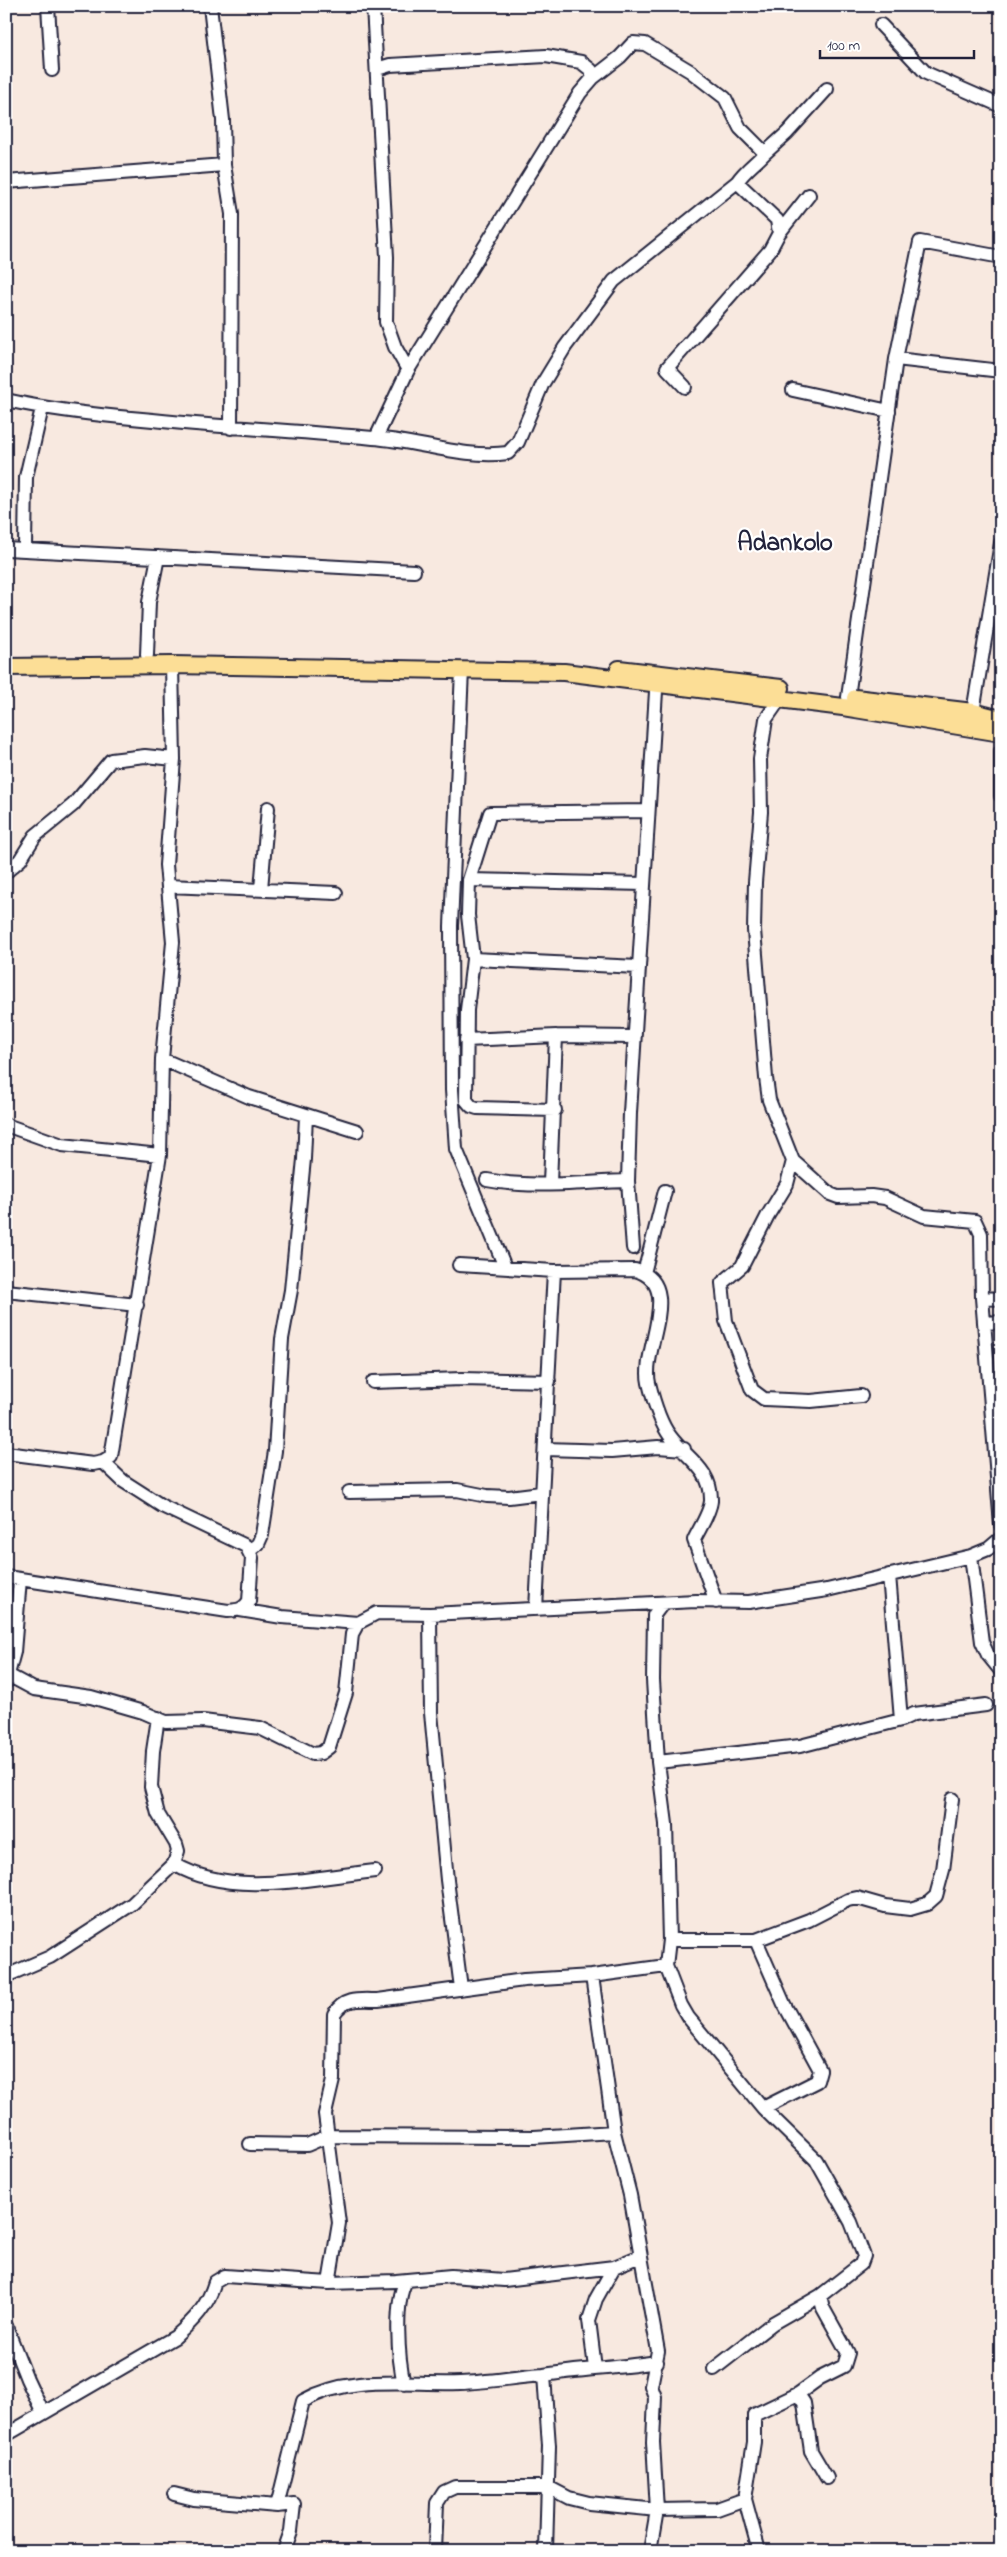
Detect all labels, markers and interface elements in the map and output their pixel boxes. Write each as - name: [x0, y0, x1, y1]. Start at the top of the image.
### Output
- scale bar: [820, 28, 973, 60]
- text: 100 m: [827, 35, 860, 57]
- district label: Adankolo: [737, 526, 833, 562]

